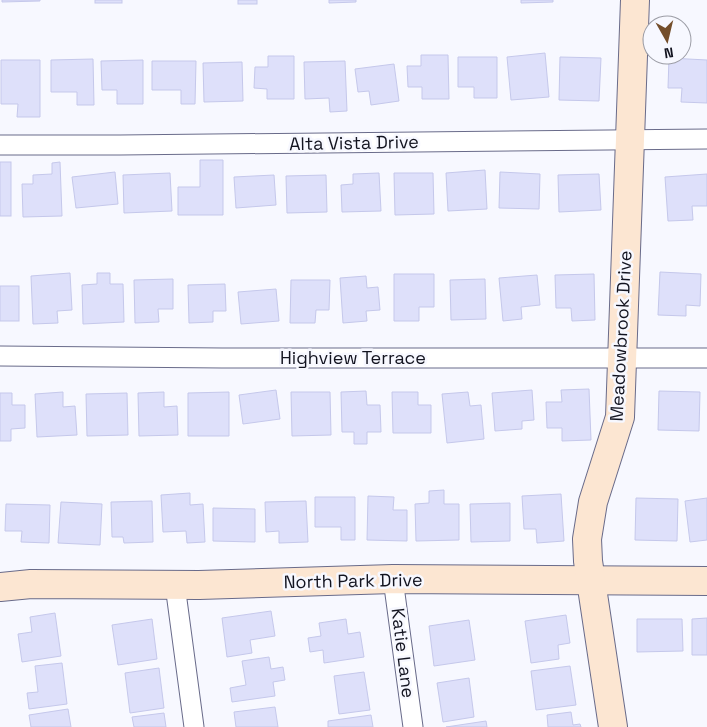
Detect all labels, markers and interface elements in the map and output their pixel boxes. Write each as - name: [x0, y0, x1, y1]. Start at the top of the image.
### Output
- north arrow: [642, 15, 692, 65]
- text: N: [663, 43, 675, 62]
- street label: Alta Vista Drive: [289, 130, 419, 155]
- street label: Meadowbrook Drive: [605, 250, 636, 422]
- street label: Highview Terrace: [280, 346, 426, 369]
- street label: North Park Drive: [283, 568, 423, 593]
- street label: Katie Lane: [387, 607, 420, 699]

